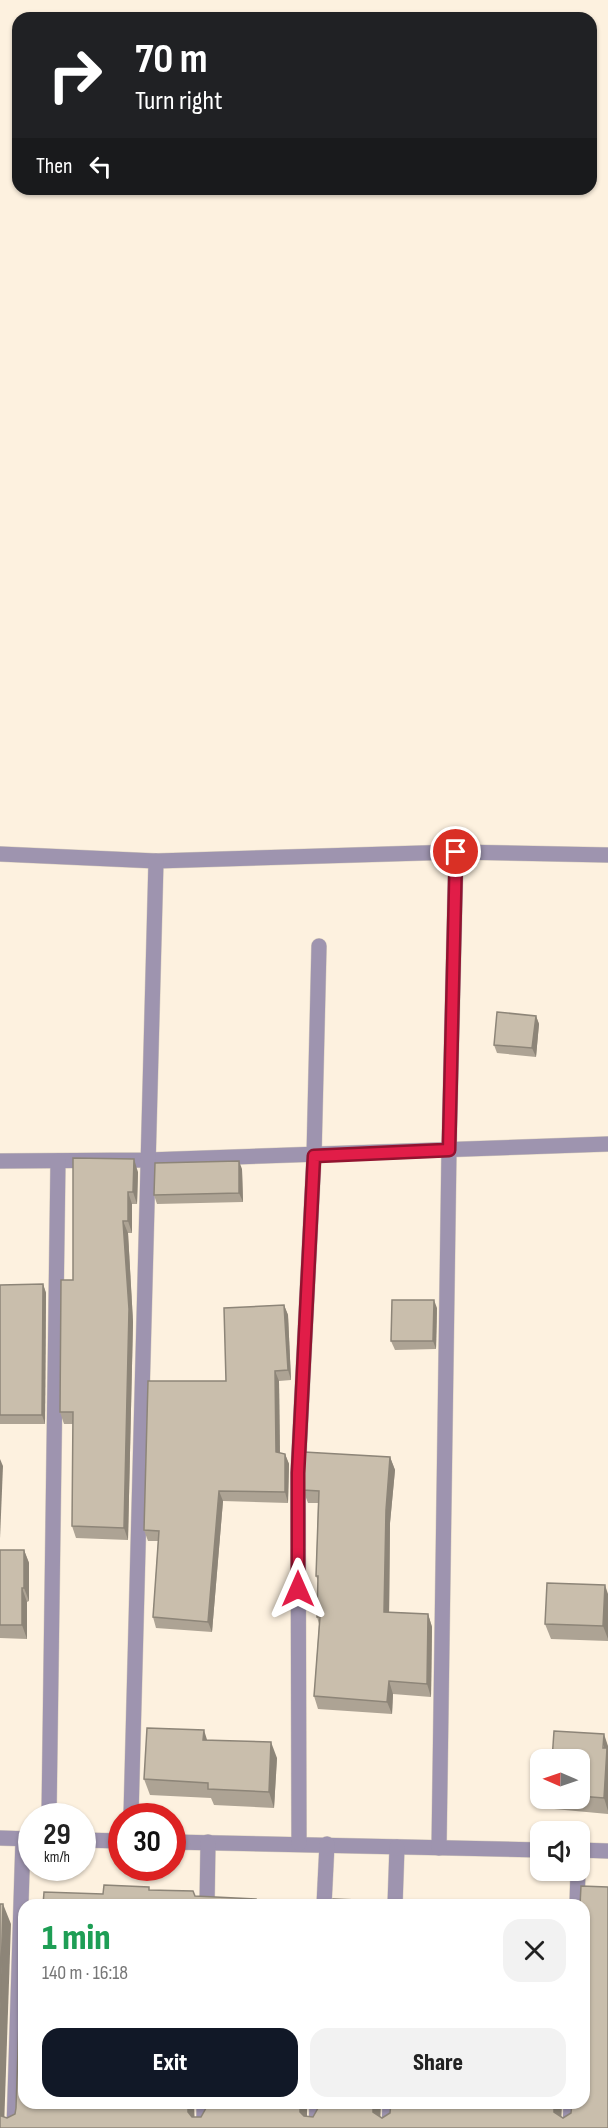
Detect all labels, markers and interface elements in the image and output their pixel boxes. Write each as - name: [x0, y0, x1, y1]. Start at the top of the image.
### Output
- text: 70 m: [135, 34, 208, 85]
- icon: right: [36, 36, 114, 114]
- text: Turn right: [135, 85, 222, 117]
- icon: left: [84, 150, 117, 183]
- text: Then: [36, 153, 72, 180]
- pin: [430, 826, 481, 877]
- icon: arrive: [439, 835, 472, 868]
- position arrow: [266, 1557, 330, 1621]
- north arrow: [530, 1749, 590, 1809]
- map controls: [530, 1749, 590, 1881]
- speed limit sign: 30: [108, 1803, 186, 1881]
- text: 29: [43, 1817, 71, 1853]
- button: sound: [530, 1821, 590, 1881]
- text: km/h: [44, 1848, 70, 1867]
- text: 1 min: [42, 1917, 110, 1960]
- button: close: [503, 1919, 566, 1982]
- text: 140 m · 16:18: [42, 1961, 128, 1985]
- button: Exit: [42, 2028, 298, 2097]
- button: Share: [310, 2028, 566, 2097]

